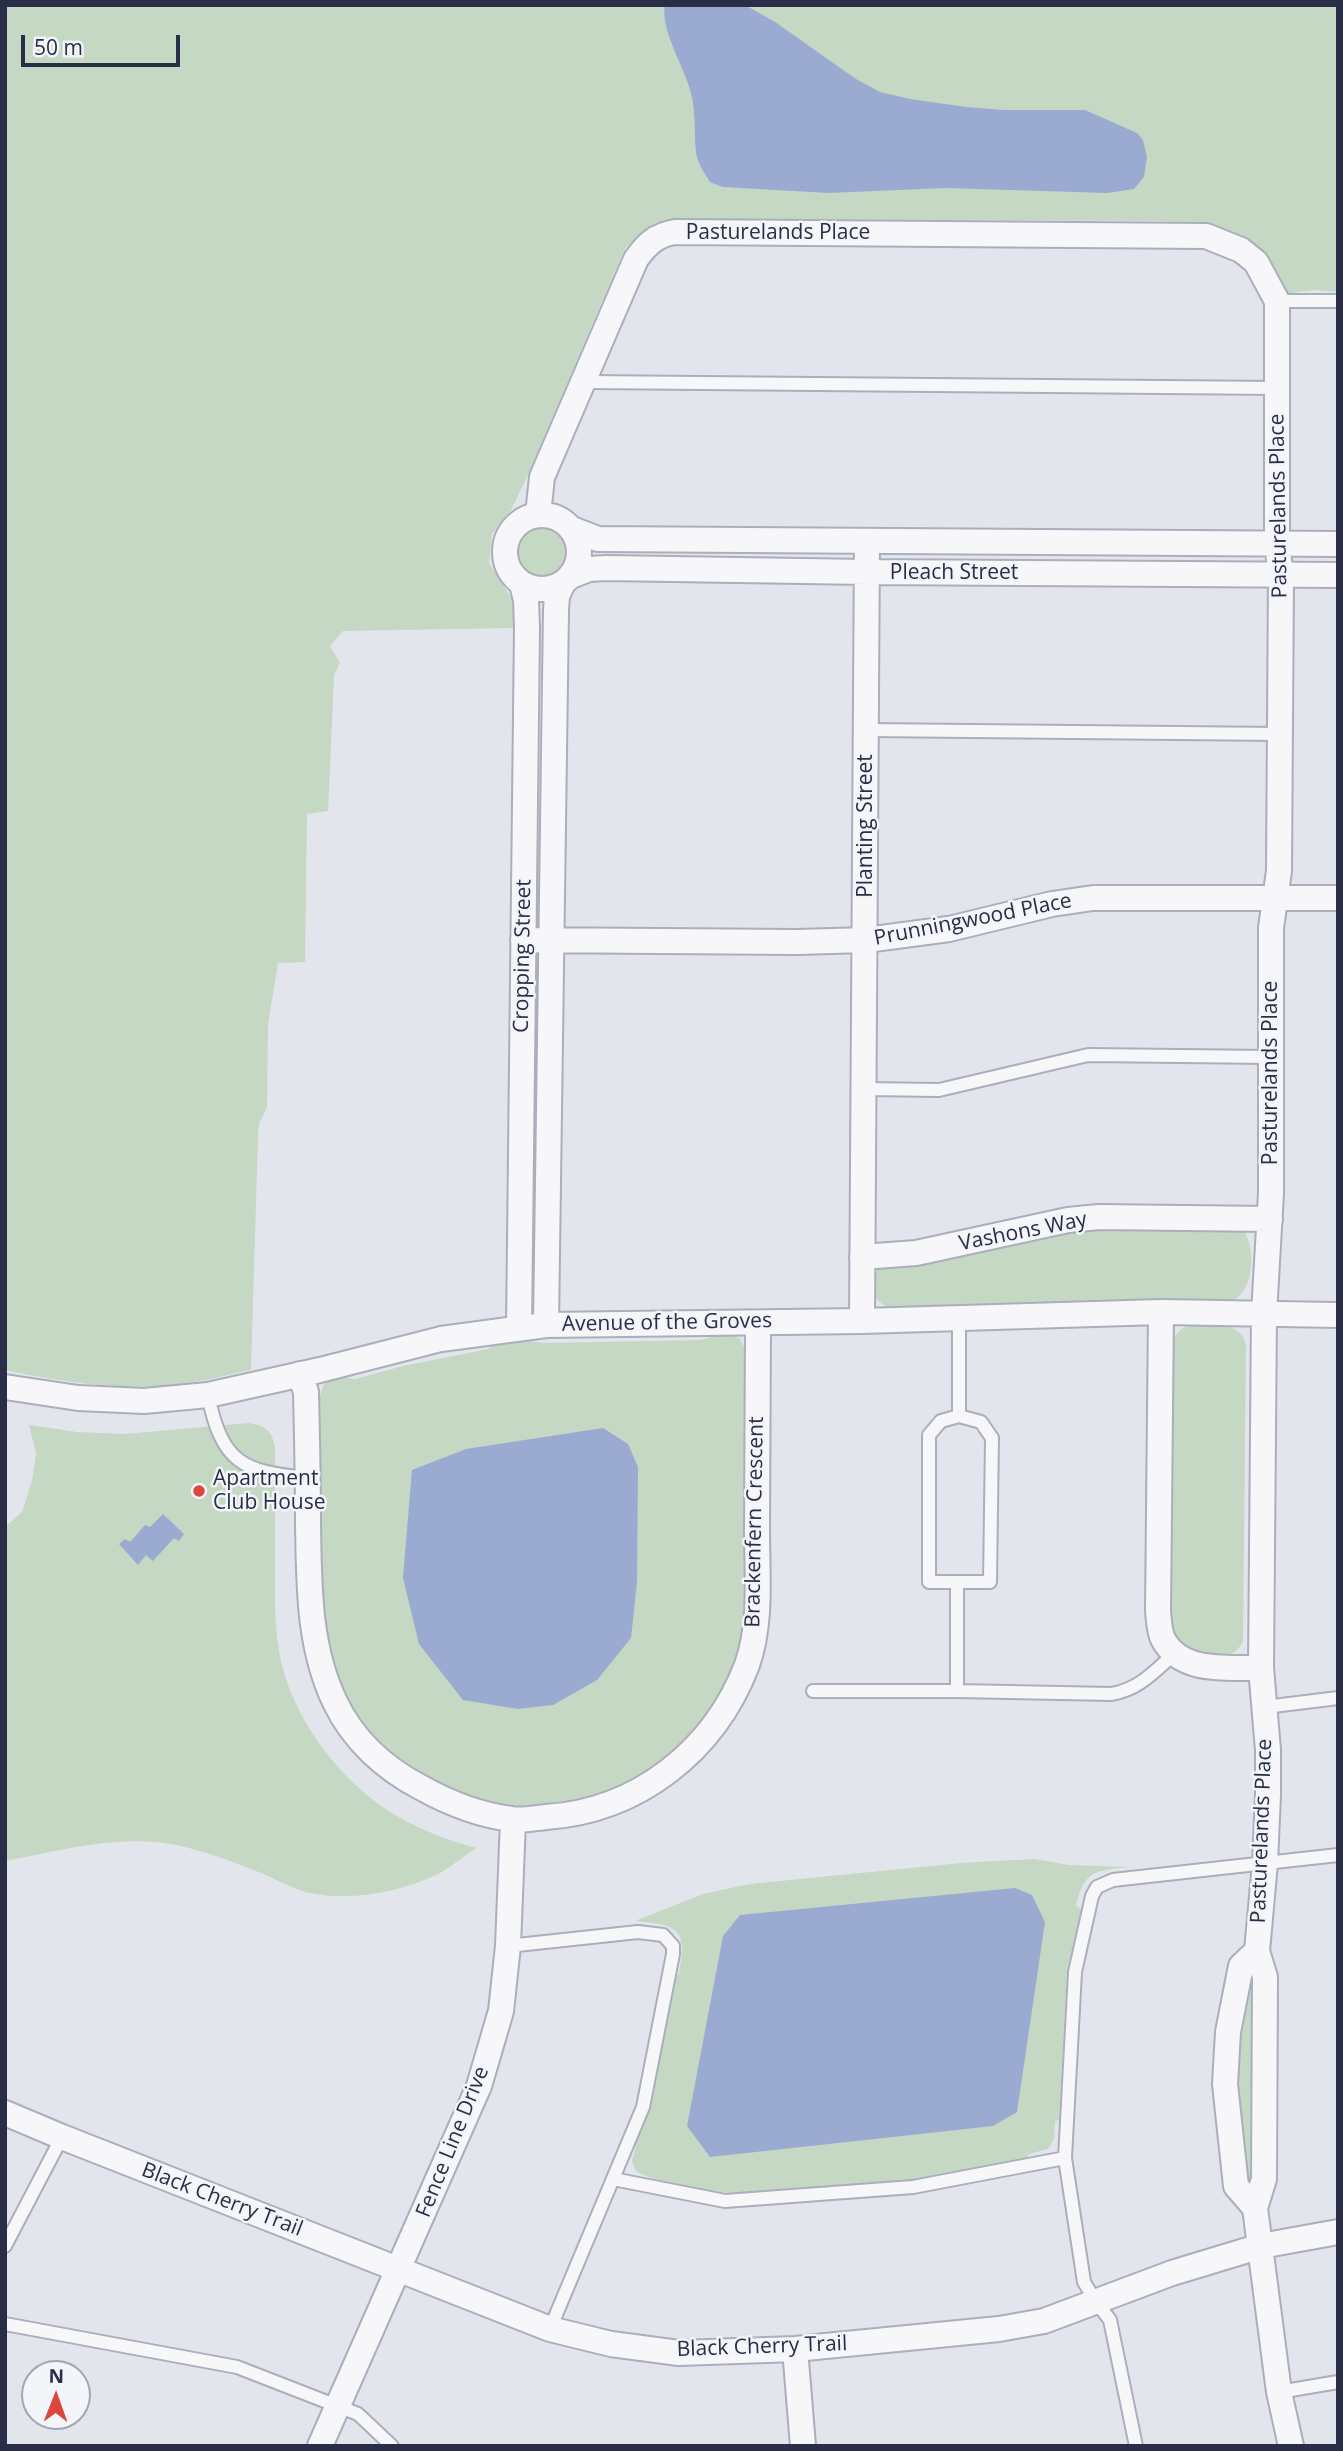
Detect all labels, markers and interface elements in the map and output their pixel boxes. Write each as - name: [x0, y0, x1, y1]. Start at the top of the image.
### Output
- scale bar: [24, 21, 184, 65]
- text: 50 m: [34, 33, 83, 61]
- street label: Pasturelands Place: [686, 220, 870, 246]
- street label: Pasturelands Place: [1265, 413, 1293, 599]
- street label: Pleach Street: [890, 560, 1018, 586]
- street label: Planting Street: [853, 754, 879, 898]
- street label: Cropping Street: [509, 879, 537, 1033]
- street label: Prunningwood Place: [872, 888, 1074, 952]
- street label: Pasturelands Place: [1258, 981, 1284, 1165]
- street label: Vashons Way: [957, 1207, 1089, 1257]
- street label: Avenue of the Groves: [562, 1309, 772, 1337]
- street label: Brackenfern Crescent: [741, 1416, 769, 1628]
- place label: Apartment Club House: [213, 1466, 326, 1516]
- marker: Apartment Club House: [191, 1483, 207, 1499]
- street label: Pasturelands Place: [1246, 1738, 1278, 1924]
- street label: Fence Line Drive: [411, 2063, 495, 2221]
- street label: Black Cherry Trail: [138, 2158, 306, 2242]
- street label: Black Cherry Trail: [676, 2331, 848, 2363]
- north arrow: [21, 2360, 91, 2430]
- text: N: [48, 2363, 64, 2389]

